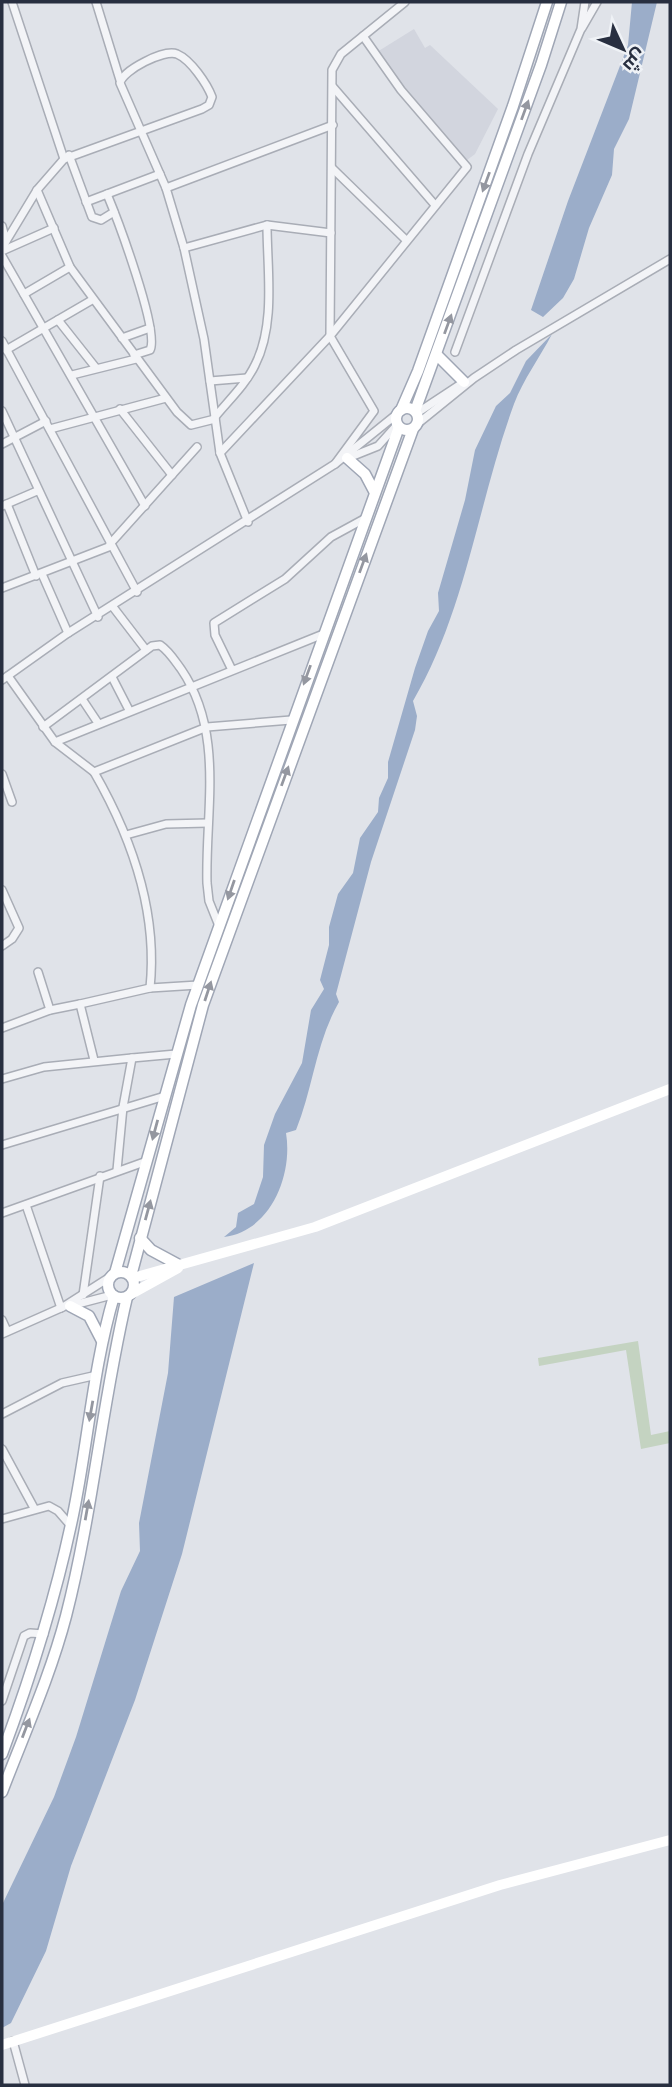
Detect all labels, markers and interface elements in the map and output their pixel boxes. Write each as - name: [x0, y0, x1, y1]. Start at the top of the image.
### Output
- north arrow: [588, 14, 658, 84]
- text: ش: [618, 44, 652, 77]
- one-way arrow: [520, 100, 531, 121]
- one-way arrow: [480, 172, 491, 193]
- one-way arrow: [443, 314, 454, 335]
- one-way arrow: [357, 552, 368, 573]
- one-way arrow: [301, 665, 312, 686]
- one-way arrow: [279, 766, 290, 787]
- one-way arrow: [225, 879, 236, 900]
- one-way arrow: [204, 980, 214, 1001]
- one-way arrow: [150, 1119, 160, 1140]
- one-way arrow: [143, 1199, 154, 1221]
- one-way arrow: [85, 1400, 96, 1422]
- one-way arrow: [82, 1499, 93, 1521]
- one-way arrow: [21, 1718, 32, 1739]

